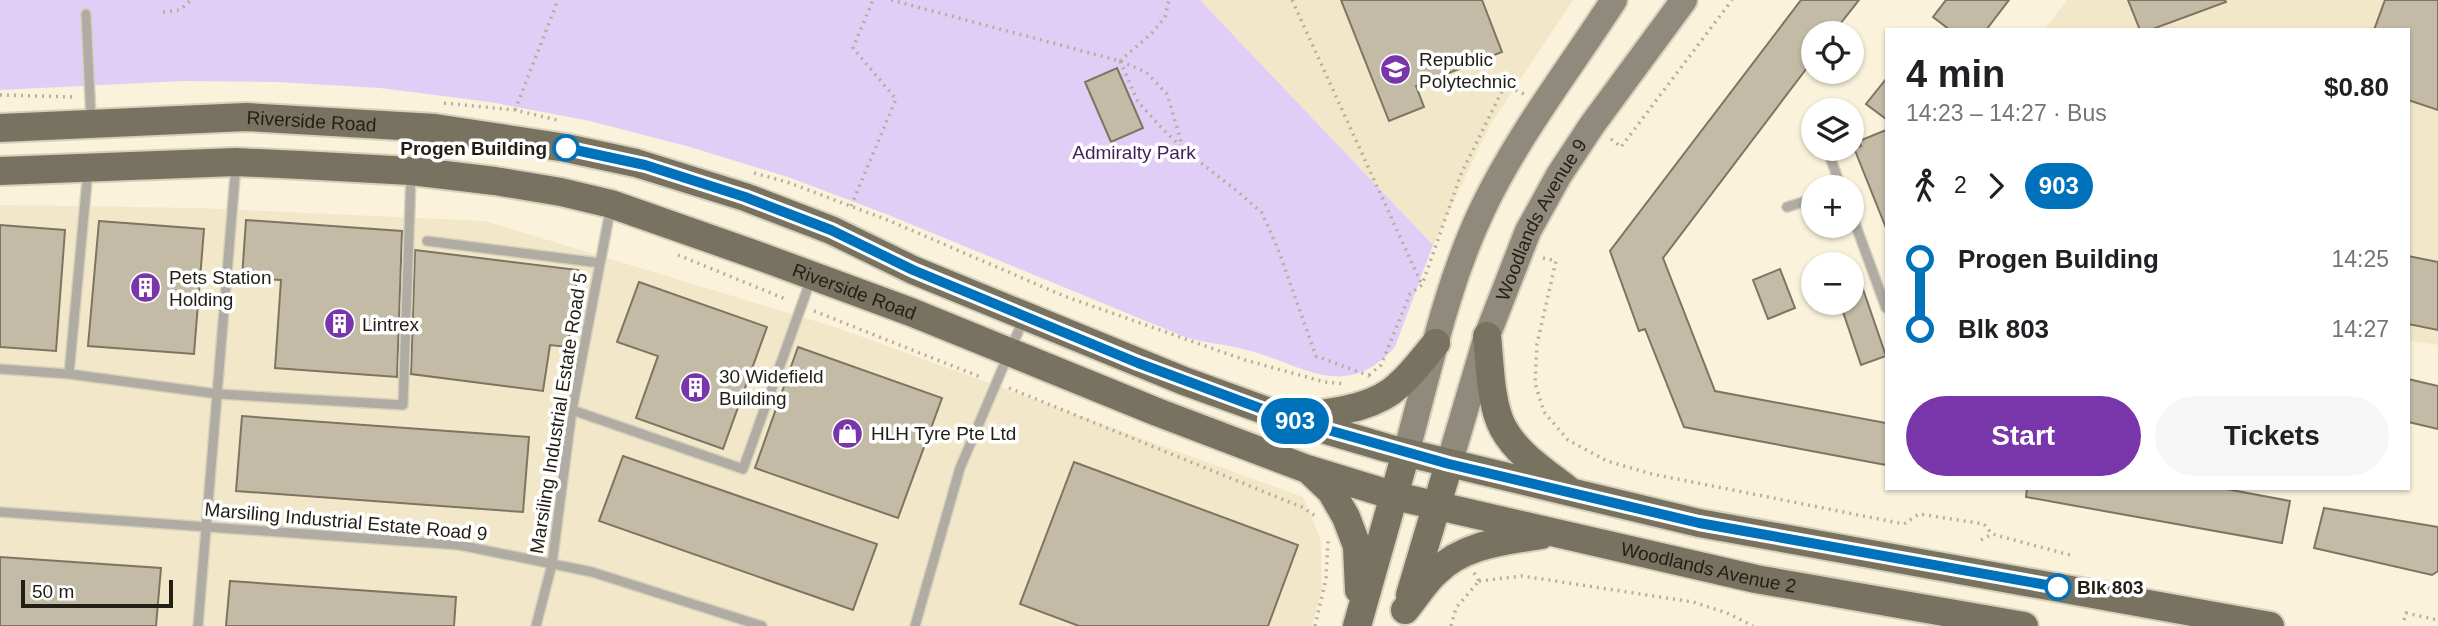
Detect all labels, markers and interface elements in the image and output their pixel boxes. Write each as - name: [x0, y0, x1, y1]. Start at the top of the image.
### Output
- map controls: [1801, 21, 1864, 315]
- button: locate: [1801, 21, 1864, 84]
- place label: Republic Polytechnic: [1419, 49, 1516, 92]
- school or university icon: Republic Polytechnic: [1379, 53, 1413, 87]
- text: 4 min: [1906, 53, 2005, 95]
- text: $0.80: [2324, 72, 2389, 102]
- button: layers: [1801, 98, 1864, 161]
- text: 14:23 – 14:27 · Bus: [1906, 100, 2107, 126]
- street label: Riverside Road: [246, 107, 377, 136]
- marker: Progen Building: [553, 135, 579, 161]
- street label: Woodlands Avenue 9: [1492, 135, 1591, 304]
- place label: Progen Building: [400, 138, 547, 159]
- park label: Admiralty Park: [1072, 142, 1196, 163]
- icon: walk: [1906, 167, 1944, 205]
- icon: forward: [1977, 167, 2015, 205]
- text: 2: [1954, 172, 1967, 198]
- text: 903: [2039, 172, 2079, 199]
- button: +: [1801, 175, 1864, 238]
- text: Progen Building: [1958, 244, 2159, 274]
- text: 14:25: [2331, 246, 2389, 272]
- button: −: [1801, 252, 1864, 315]
- street label: Riverside Road: [790, 259, 919, 324]
- place label: Pets Station Holding: [169, 267, 271, 310]
- building icon: Pets Station Holding: [129, 271, 163, 305]
- street label: Marsiling Industrial Estate Road 5: [526, 271, 591, 555]
- building icon: Lintrex: [322, 307, 356, 341]
- place label: Lintrex: [362, 314, 420, 335]
- text: Blk 803: [1958, 314, 2049, 344]
- text: 14:27: [2331, 316, 2389, 342]
- place label: 30 Widefield Building: [719, 366, 824, 409]
- building icon: 30 Widefield Building: [679, 370, 713, 404]
- button: Start: [1906, 396, 2141, 476]
- button: Tickets: [2155, 396, 2389, 476]
- line badge: 903: [1255, 398, 1335, 444]
- text: 903: [1275, 407, 1315, 434]
- shop icon: HLH Tyre Pte Ltd: [831, 416, 865, 450]
- place label: HLH Tyre Pte Ltd: [871, 423, 1016, 444]
- street label: Marsiling Industrial Estate Road 9: [204, 499, 488, 544]
- street label: Woodlands Avenue 2: [1619, 538, 1798, 597]
- marker: Blk 803: [2045, 574, 2071, 600]
- scale bar: [21, 577, 173, 609]
- place label: Blk 803: [2077, 577, 2144, 598]
- text: 50 m: [32, 581, 74, 602]

